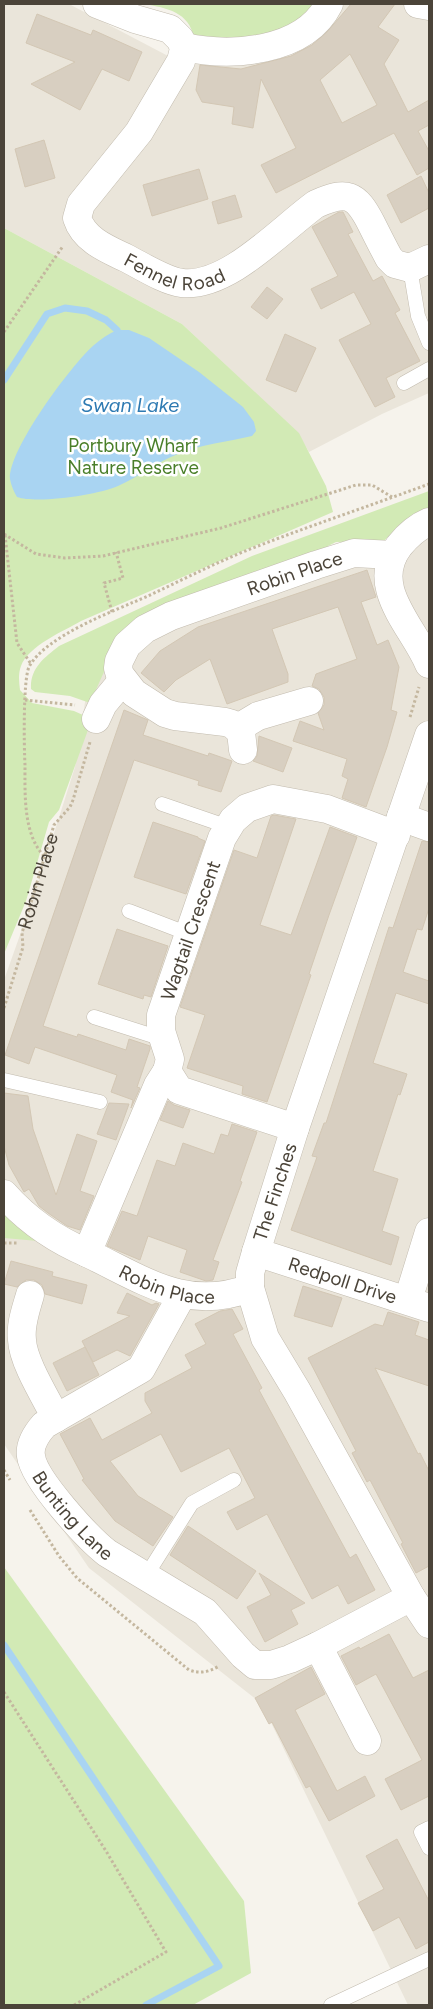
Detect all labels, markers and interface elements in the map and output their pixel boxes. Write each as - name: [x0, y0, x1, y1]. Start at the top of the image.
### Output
- street label: Fennel Road: [121, 248, 228, 295]
- water label: Swan Lake: [81, 393, 179, 417]
- park label: Portbury Wharf Nature Reserve: [67, 434, 199, 479]
- street label: Robin Place: [244, 546, 345, 600]
- street label: Robin Place: [12, 830, 63, 932]
- street label: Wagtail Crescent: [156, 857, 225, 1003]
- street label: The Finches: [248, 1140, 302, 1244]
- street label: Redpoll Drive: [285, 1252, 400, 1308]
- street label: Robin Place: [115, 1259, 215, 1308]
- street label: Bunting Lane: [28, 1467, 118, 1565]

